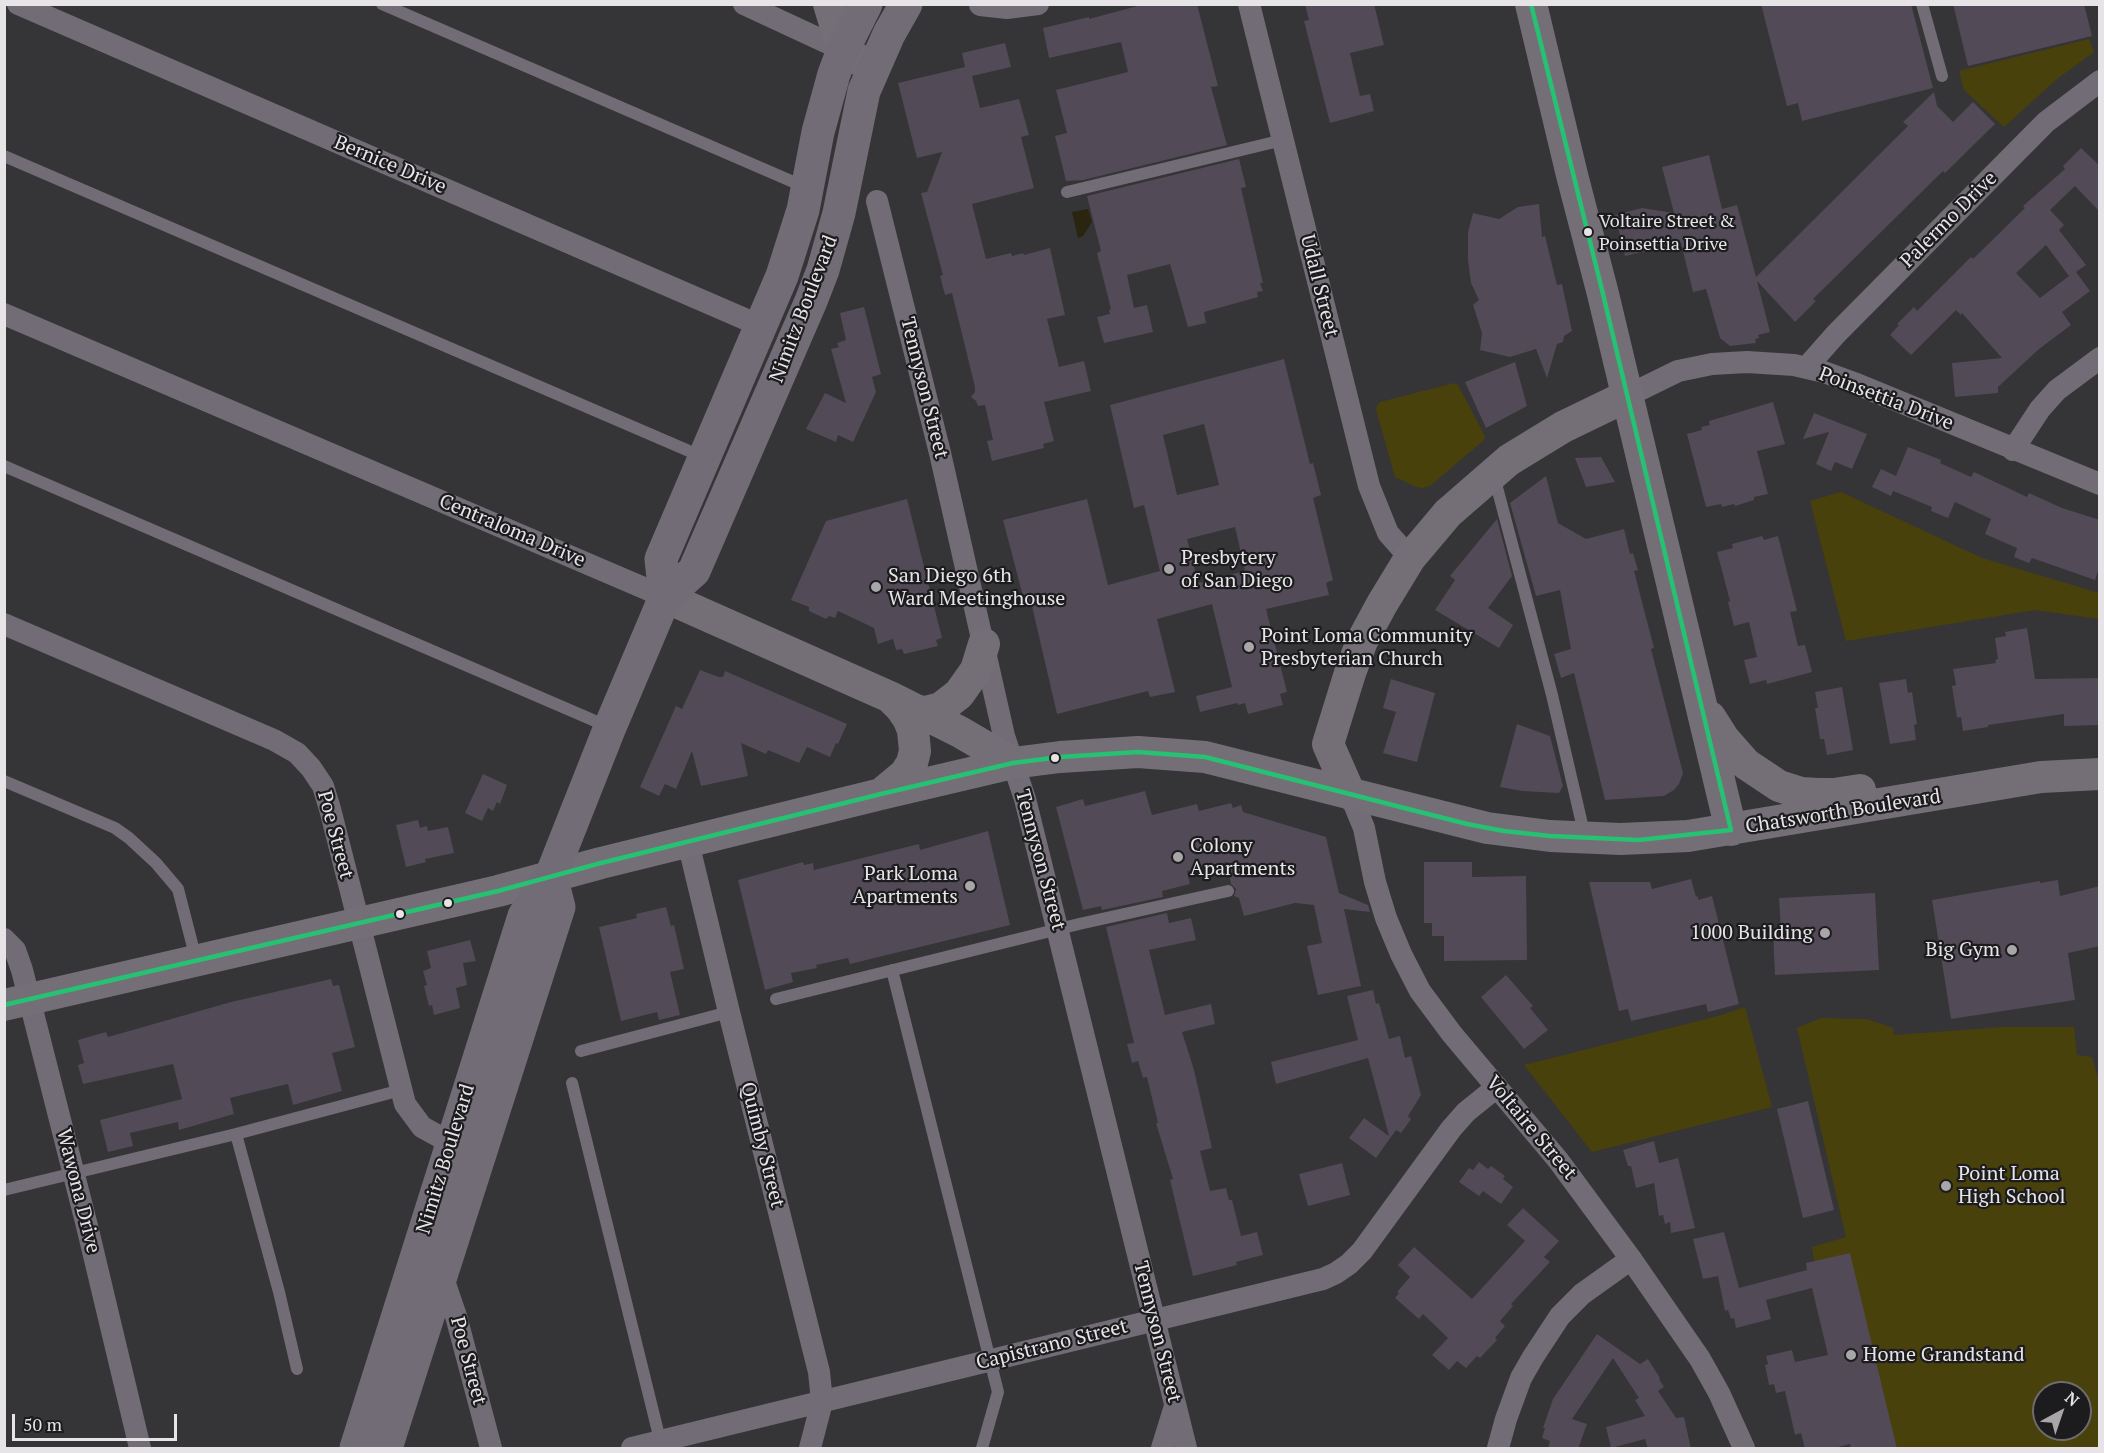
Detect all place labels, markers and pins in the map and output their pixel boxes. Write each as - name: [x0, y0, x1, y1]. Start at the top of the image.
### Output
- place label: Voltaire Street & Poinsettia Drive: [1599, 211, 1735, 254]
- marker: Voltaire Street & Poinsettia Drive: [1582, 226, 1594, 238]
- place label: Presbytery of San Diego: [1181, 546, 1293, 593]
- marker: Presbytery of San Diego: [1162, 562, 1176, 576]
- place label: San Diego 6th Ward Meetinghouse: [888, 564, 1065, 611]
- marker: San Diego 6th Ward Meetinghouse: [869, 580, 883, 594]
- place label: Point Loma Community Presbyterian Church: [1261, 624, 1473, 671]
- marker: Point Loma Community Presbyterian Church: [1242, 640, 1256, 654]
- unlabelled marker: [1049, 752, 1061, 764]
- place label: Colony Apartments: [1190, 834, 1295, 881]
- marker: Colony Apartments: [1171, 850, 1185, 864]
- place label: Park Loma Apartments: [853, 862, 958, 909]
- marker: Park Loma Apartments: [963, 879, 977, 893]
- unlabelled marker: [442, 897, 454, 909]
- unlabelled marker: [394, 908, 406, 920]
- place label: 1000 Building: [1690, 921, 1813, 945]
- marker: 1000 Building: [1818, 926, 1832, 940]
- place label: Big Gym: [1925, 938, 2000, 962]
- marker: Big Gym: [2005, 943, 2019, 957]
- place label: Point Loma High School: [1958, 1162, 2066, 1209]
- marker: Point Loma High School: [1939, 1179, 1953, 1193]
- place label: Home Grandstand: [1863, 1343, 2024, 1367]
- marker: Home Grandstand: [1844, 1348, 1858, 1362]

